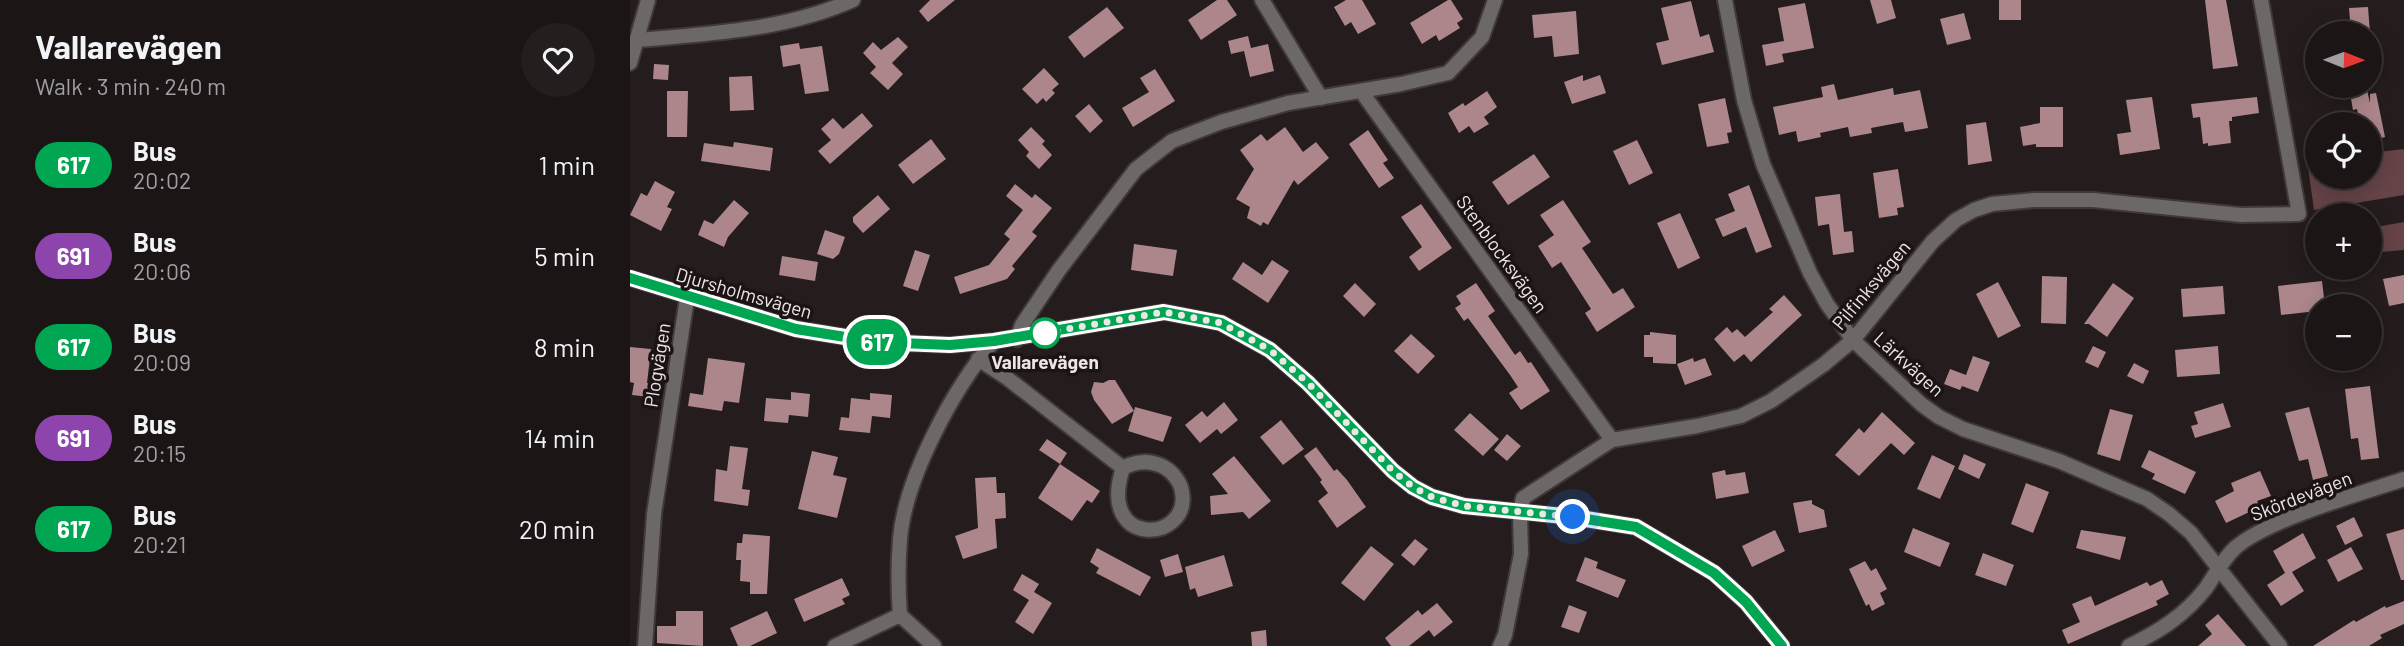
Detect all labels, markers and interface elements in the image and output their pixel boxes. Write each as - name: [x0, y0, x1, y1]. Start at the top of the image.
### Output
- north arrow: [2305, 21, 2382, 98]
- map controls: [2305, 21, 2382, 371]
- button: heart: [521, 23, 595, 97]
- text: Vallarevägen: [35, 26, 222, 66]
- text: Walk · 3 min · 240 m: [35, 72, 226, 100]
- button: locate: [2305, 112, 2382, 189]
- text: Bus: [133, 135, 176, 166]
- text: 1 min: [539, 149, 595, 180]
- text: 617: [57, 150, 90, 179]
- text: 20:02: [133, 166, 191, 194]
- street label: Stenblocksvägen: [1452, 190, 1553, 317]
- button: +: [2305, 203, 2382, 280]
- text: Bus: [133, 226, 176, 257]
- street label: Pilfinksvägen: [1827, 235, 1915, 334]
- text: 5 min: [534, 240, 595, 271]
- text: 691: [57, 241, 90, 270]
- text: 20:06: [133, 257, 191, 285]
- street label: Djursholmsvägen: [673, 262, 815, 323]
- button: −: [2305, 294, 2382, 371]
- text: Bus: [133, 317, 176, 348]
- marker: Vallarevägen: [1030, 318, 1060, 348]
- line badge: 617: [837, 319, 917, 365]
- street label: Plogvägen: [638, 321, 675, 409]
- street label: Lärkvägen: [1870, 326, 1949, 401]
- text: 617: [860, 327, 894, 356]
- text: 8 min: [534, 331, 595, 362]
- text: 617: [57, 332, 90, 361]
- text: 20:09: [133, 348, 191, 376]
- place label: Vallarevägen: [991, 350, 1099, 373]
- text: Bus: [133, 408, 176, 439]
- text: 14 min: [524, 422, 595, 453]
- text: 691: [57, 423, 90, 452]
- text: 20:15: [133, 439, 186, 467]
- street label: Skördevägen: [2247, 466, 2355, 525]
- text: Bus: [133, 499, 176, 530]
- your location: [1555, 499, 1590, 534]
- text: 20 min: [519, 513, 595, 544]
- text: 617: [57, 514, 90, 543]
- text: 20:21: [133, 530, 186, 558]

